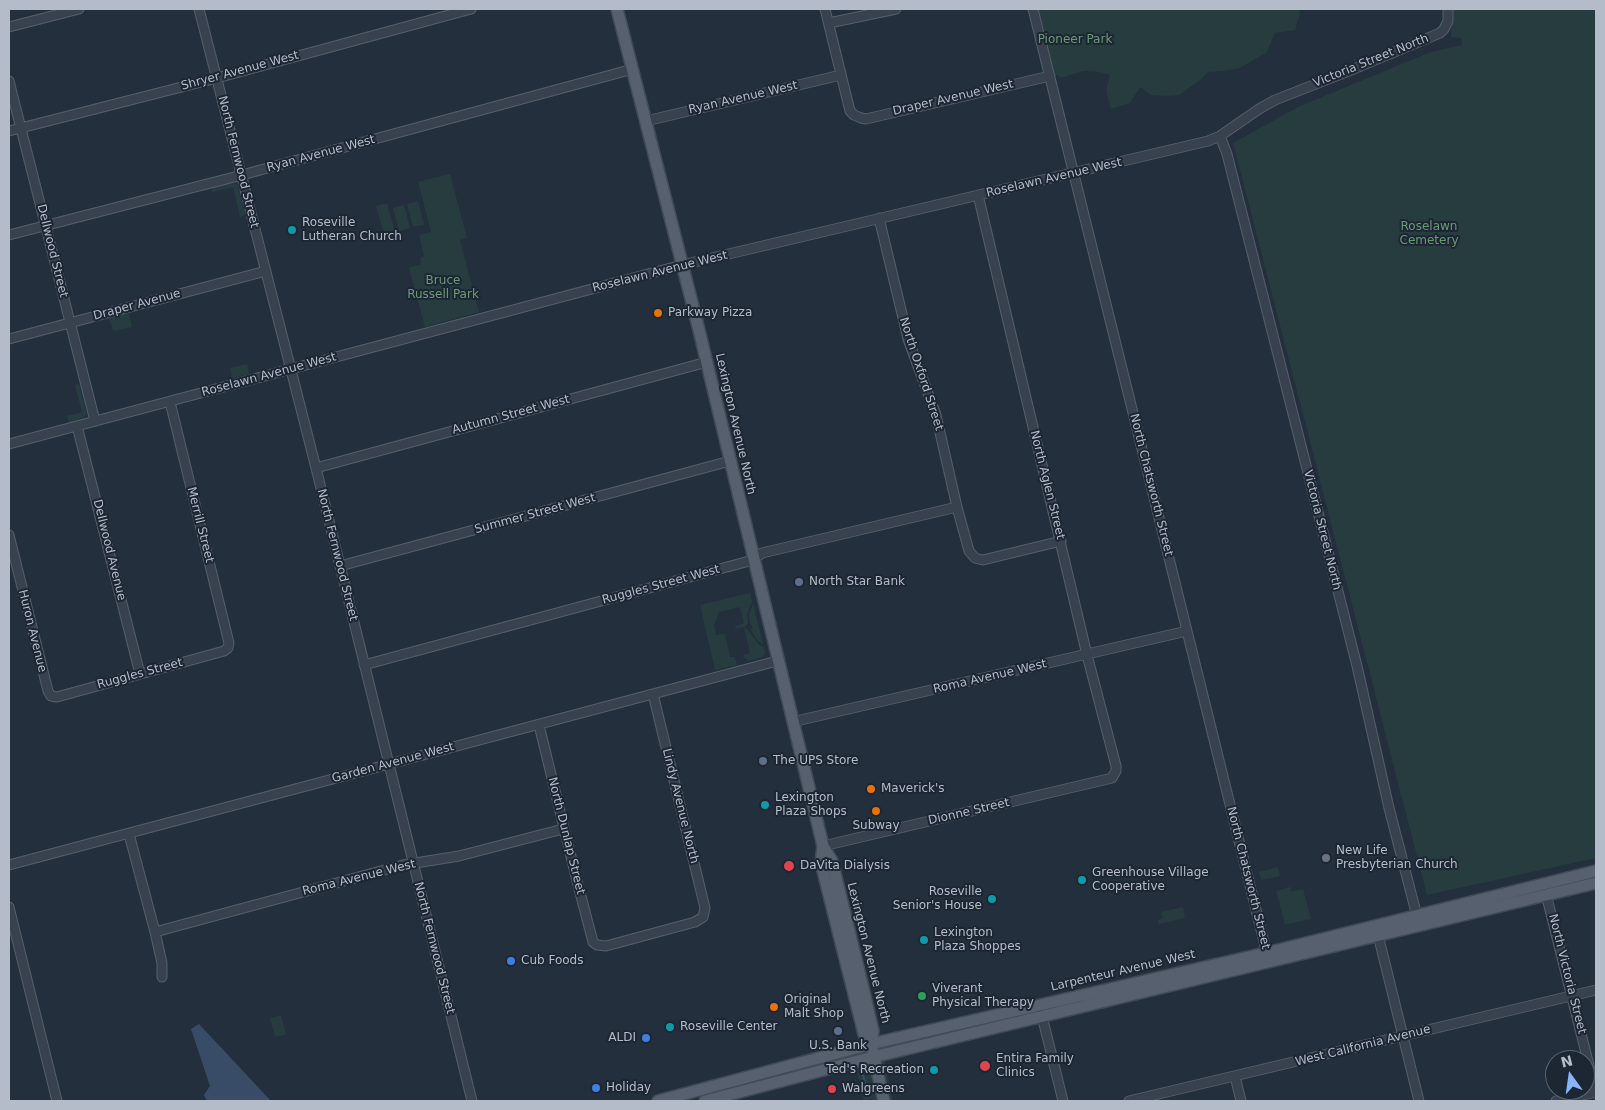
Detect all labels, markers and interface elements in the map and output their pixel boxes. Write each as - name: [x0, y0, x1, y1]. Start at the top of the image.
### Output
- street label: Victoria Street North: [1311, 31, 1431, 91]
- park label: Pioneer Park: [1038, 33, 1112, 47]
- street label: Shryer Avenue West: [180, 48, 300, 94]
- street label: Draper Avenue West: [891, 77, 1015, 119]
- street label: Ryan Avenue West: [687, 78, 799, 118]
- street label: North Fernwood Street: [215, 94, 261, 230]
- street label: Ryan Avenue West: [265, 133, 377, 175]
- street label: Roselawn Avenue West: [985, 155, 1123, 201]
- street label: Dellwood Street: [33, 203, 71, 299]
- place label: Roseville Lutheran Church: [302, 216, 402, 244]
- park label: Roselawn Cemetery: [1400, 220, 1458, 248]
- marker: Roseville Lutheran Church: [286, 224, 298, 236]
- street label: Roselawn Avenue West: [591, 248, 729, 296]
- park label: Bruce Russell Park: [407, 274, 479, 302]
- street label: Draper Avenue: [92, 286, 182, 324]
- place label: Parkway Pizza: [668, 306, 752, 320]
- marker: Parkway Pizza: [652, 307, 664, 319]
- street label: North Oxford Street: [896, 316, 946, 432]
- street label: Roselawn Avenue West: [200, 350, 338, 400]
- street label: Lexington Avenue North: [712, 352, 758, 496]
- street label: Autumn Street West: [451, 392, 571, 438]
- street label: North Chatsworth Street: [1126, 412, 1176, 558]
- street label: North Aglen Street: [1026, 429, 1068, 541]
- street label: Victoria Street North: [1300, 468, 1344, 592]
- street label: Merrill Street: [184, 486, 216, 564]
- street label: North Fernwood Street: [314, 487, 360, 623]
- street label: Summer Street West: [473, 491, 597, 537]
- street label: Dellwood Avenue: [89, 498, 129, 602]
- street label: Ruggles Street West: [601, 562, 721, 608]
- place label: North Star Bank: [809, 575, 905, 589]
- marker: North Star Bank: [793, 576, 805, 588]
- street label: Huron Avenue: [15, 588, 49, 674]
- street label: Ruggles Street: [96, 656, 184, 692]
- street label: Roma Avenue West: [932, 657, 1048, 697]
- street label: Garden Avenue West: [330, 740, 456, 786]
- street label: Lindy Avenue North: [659, 747, 701, 865]
- place label: The UPS Store: [773, 754, 858, 768]
- marker: The UPS Store: [757, 755, 769, 767]
- street label: North Dunlap Street: [544, 776, 588, 896]
- place label: Maverick's: [881, 782, 945, 796]
- marker: Maverick's: [865, 783, 877, 795]
- place label: Lexington Plaza Shops: [775, 791, 847, 819]
- street label: Dionne Street: [927, 796, 1011, 828]
- marker: Lexington Plaza Shops: [759, 799, 771, 811]
- marker: Subway: [870, 805, 882, 817]
- street label: North Chatsworth Street: [1223, 805, 1273, 951]
- place label: Subway: [852, 819, 900, 833]
- place label: New Life Presbyterian Church: [1336, 844, 1458, 872]
- marker: New Life Presbyterian Church: [1320, 852, 1332, 864]
- street label: Roma Avenue West: [301, 857, 417, 899]
- marker: DaVita Dialysis: [782, 859, 796, 873]
- place label: DaVita Dialysis: [800, 859, 890, 873]
- place label: Greenhouse Village Cooperative: [1092, 866, 1209, 894]
- marker: Greenhouse Village Cooperative: [1076, 874, 1088, 886]
- street label: North Fernwood Street: [411, 880, 457, 1016]
- street label: Lexington Avenue North: [844, 881, 892, 1025]
- place label: Roseville Senior's House: [893, 885, 982, 913]
- marker: Roseville Senior's House: [986, 893, 998, 905]
- street label: North Victoria Street: [1545, 912, 1589, 1036]
- place label: Lexington Plaza Shoppes: [934, 926, 1021, 954]
- marker: Lexington Plaza Shoppes: [918, 934, 930, 946]
- street label: Larpenteur Avenue West: [1049, 947, 1197, 995]
- place label: Cub Foods: [521, 954, 583, 968]
- marker: Cub Foods: [505, 955, 517, 967]
- place label: Viverant Physical Therapy: [932, 982, 1034, 1010]
- marker: Viverant Physical Therapy: [916, 990, 928, 1002]
- place label: Original Malt Shop: [784, 993, 844, 1021]
- marker: Original Malt Shop: [768, 1001, 780, 1013]
- place label: Roseville Center: [680, 1020, 777, 1034]
- marker: Roseville Center: [664, 1021, 676, 1033]
- street label: West California Avenue: [1294, 1022, 1432, 1070]
- marker: U.S. Bank: [832, 1025, 844, 1037]
- place label: ALDI: [608, 1031, 636, 1045]
- marker: ALDI: [640, 1032, 652, 1044]
- place label: U.S. Bank: [809, 1039, 867, 1053]
- north arrow: [1545, 1050, 1595, 1100]
- place label: Entira Family Clinics: [996, 1052, 1074, 1080]
- text: N: [1559, 1052, 1574, 1071]
- marker: Entira Family Clinics: [978, 1059, 992, 1073]
- place label: Ted's Recreation: [826, 1063, 924, 1077]
- marker: Ted's Recreation: [928, 1064, 940, 1076]
- place label: Holiday: [606, 1081, 651, 1095]
- marker: Holiday: [590, 1082, 602, 1094]
- place label: Walgreens: [842, 1082, 905, 1096]
- marker: Walgreens: [826, 1083, 838, 1095]

